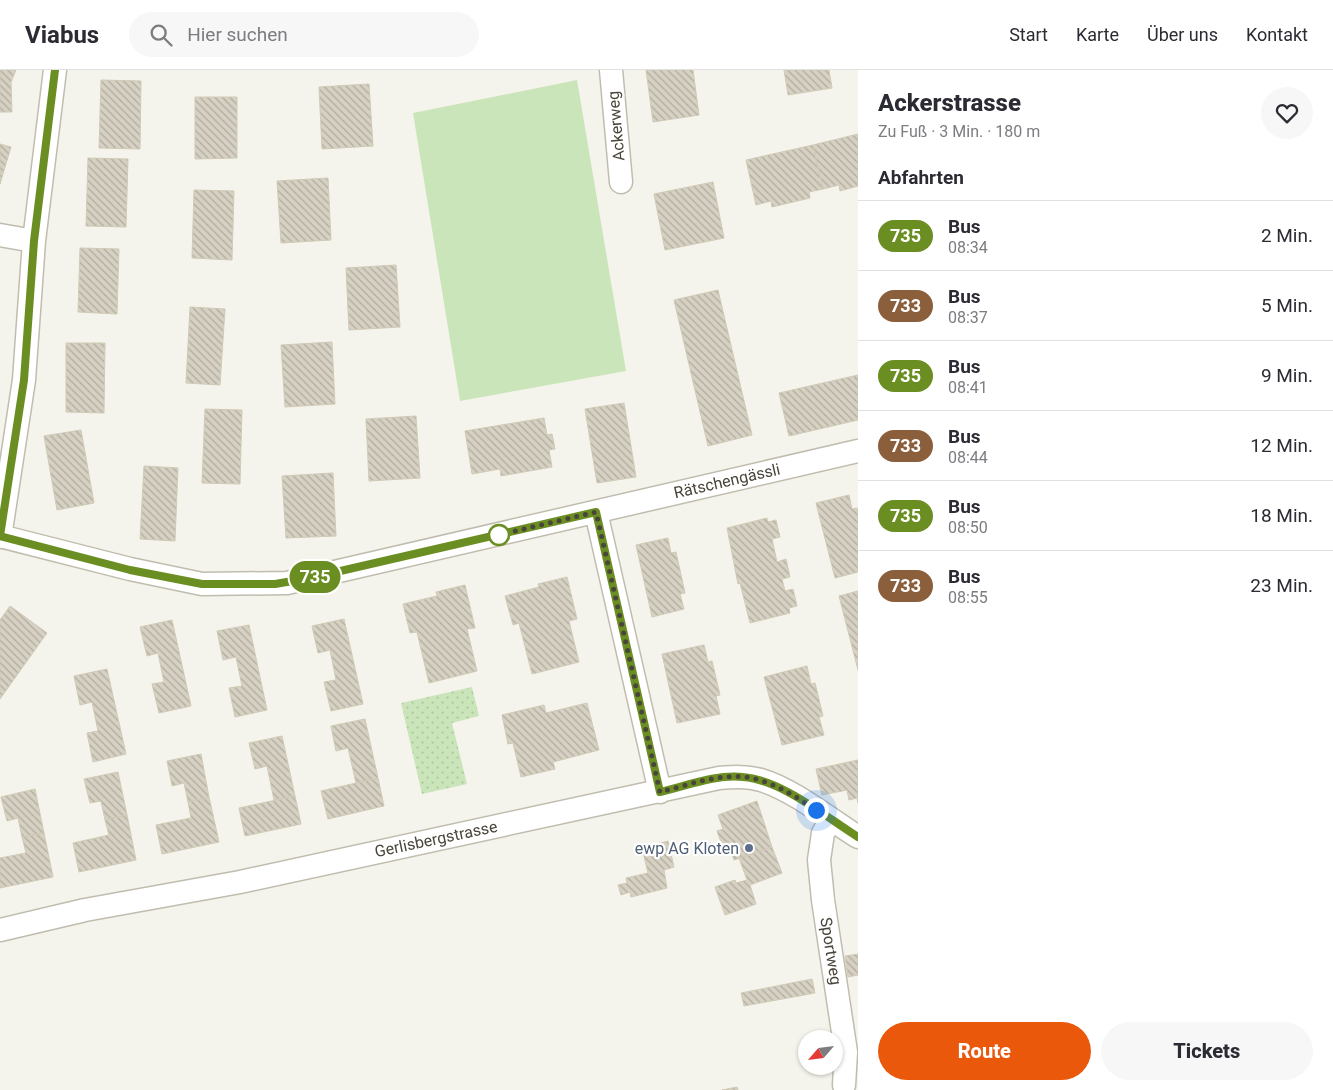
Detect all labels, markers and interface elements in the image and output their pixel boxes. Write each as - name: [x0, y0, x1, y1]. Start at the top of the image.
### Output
- search box: [129, 12, 479, 57]
- text: Viabus: [25, 21, 99, 49]
- icon: search: [147, 21, 175, 49]
- text: Hier suchen: [187, 23, 288, 46]
- text: Start: [1009, 24, 1048, 45]
- text: Karte: [1076, 24, 1119, 45]
- text: Über uns: [1147, 24, 1218, 45]
- text: Kontakt: [1246, 24, 1308, 45]
- button: heart: [1261, 87, 1313, 139]
- text: Ackerstrasse: [878, 89, 1021, 117]
- street label: Ackerweg: [603, 90, 629, 162]
- text: Zu Fuß · 3 Min. · 180 m: [878, 122, 1040, 141]
- text: Abfahrten: [878, 166, 964, 189]
- text: Bus: [948, 215, 981, 238]
- text: 2 Min.: [1261, 224, 1313, 247]
- text: 735: [890, 225, 921, 246]
- text: 08:34: [948, 238, 988, 257]
- text: Bus: [948, 285, 981, 308]
- text: 5 Min.: [1261, 294, 1313, 317]
- text: 733: [890, 295, 921, 316]
- text: 08:37: [948, 308, 988, 327]
- text: Bus: [948, 355, 981, 378]
- text: 9 Min.: [1261, 364, 1313, 387]
- text: 735: [890, 365, 921, 386]
- text: 08:41: [948, 378, 988, 397]
- text: Bus: [948, 425, 981, 448]
- text: 12 Min.: [1250, 434, 1313, 457]
- text: 733: [890, 435, 921, 456]
- text: 08:44: [948, 448, 988, 467]
- street label: Rätschengässli: [672, 460, 782, 502]
- text: Bus: [948, 495, 981, 518]
- text: 18 Min.: [1250, 504, 1313, 527]
- text: 735: [890, 505, 921, 526]
- text: 08:50: [948, 518, 988, 537]
- unlabelled marker: [488, 524, 510, 546]
- line badge: 735: [286, 561, 344, 593]
- text: Bus: [948, 565, 981, 588]
- text: 735: [300, 566, 330, 587]
- text: 23 Min.: [1250, 574, 1313, 597]
- text: 733: [890, 575, 921, 596]
- text: 08:55: [948, 588, 988, 607]
- your location: [804, 798, 829, 823]
- street label: Gerlisbergstrasse: [373, 817, 499, 861]
- place label: ewp AG Kloten: [635, 839, 739, 858]
- marker: ewp AG Kloten: [743, 842, 755, 854]
- street label: Sportweg: [816, 916, 846, 986]
- button: Route: [878, 1022, 1091, 1080]
- button: Tickets: [1101, 1022, 1313, 1080]
- north arrow: [798, 1030, 842, 1075]
- map controls: [798, 1030, 843, 1075]

